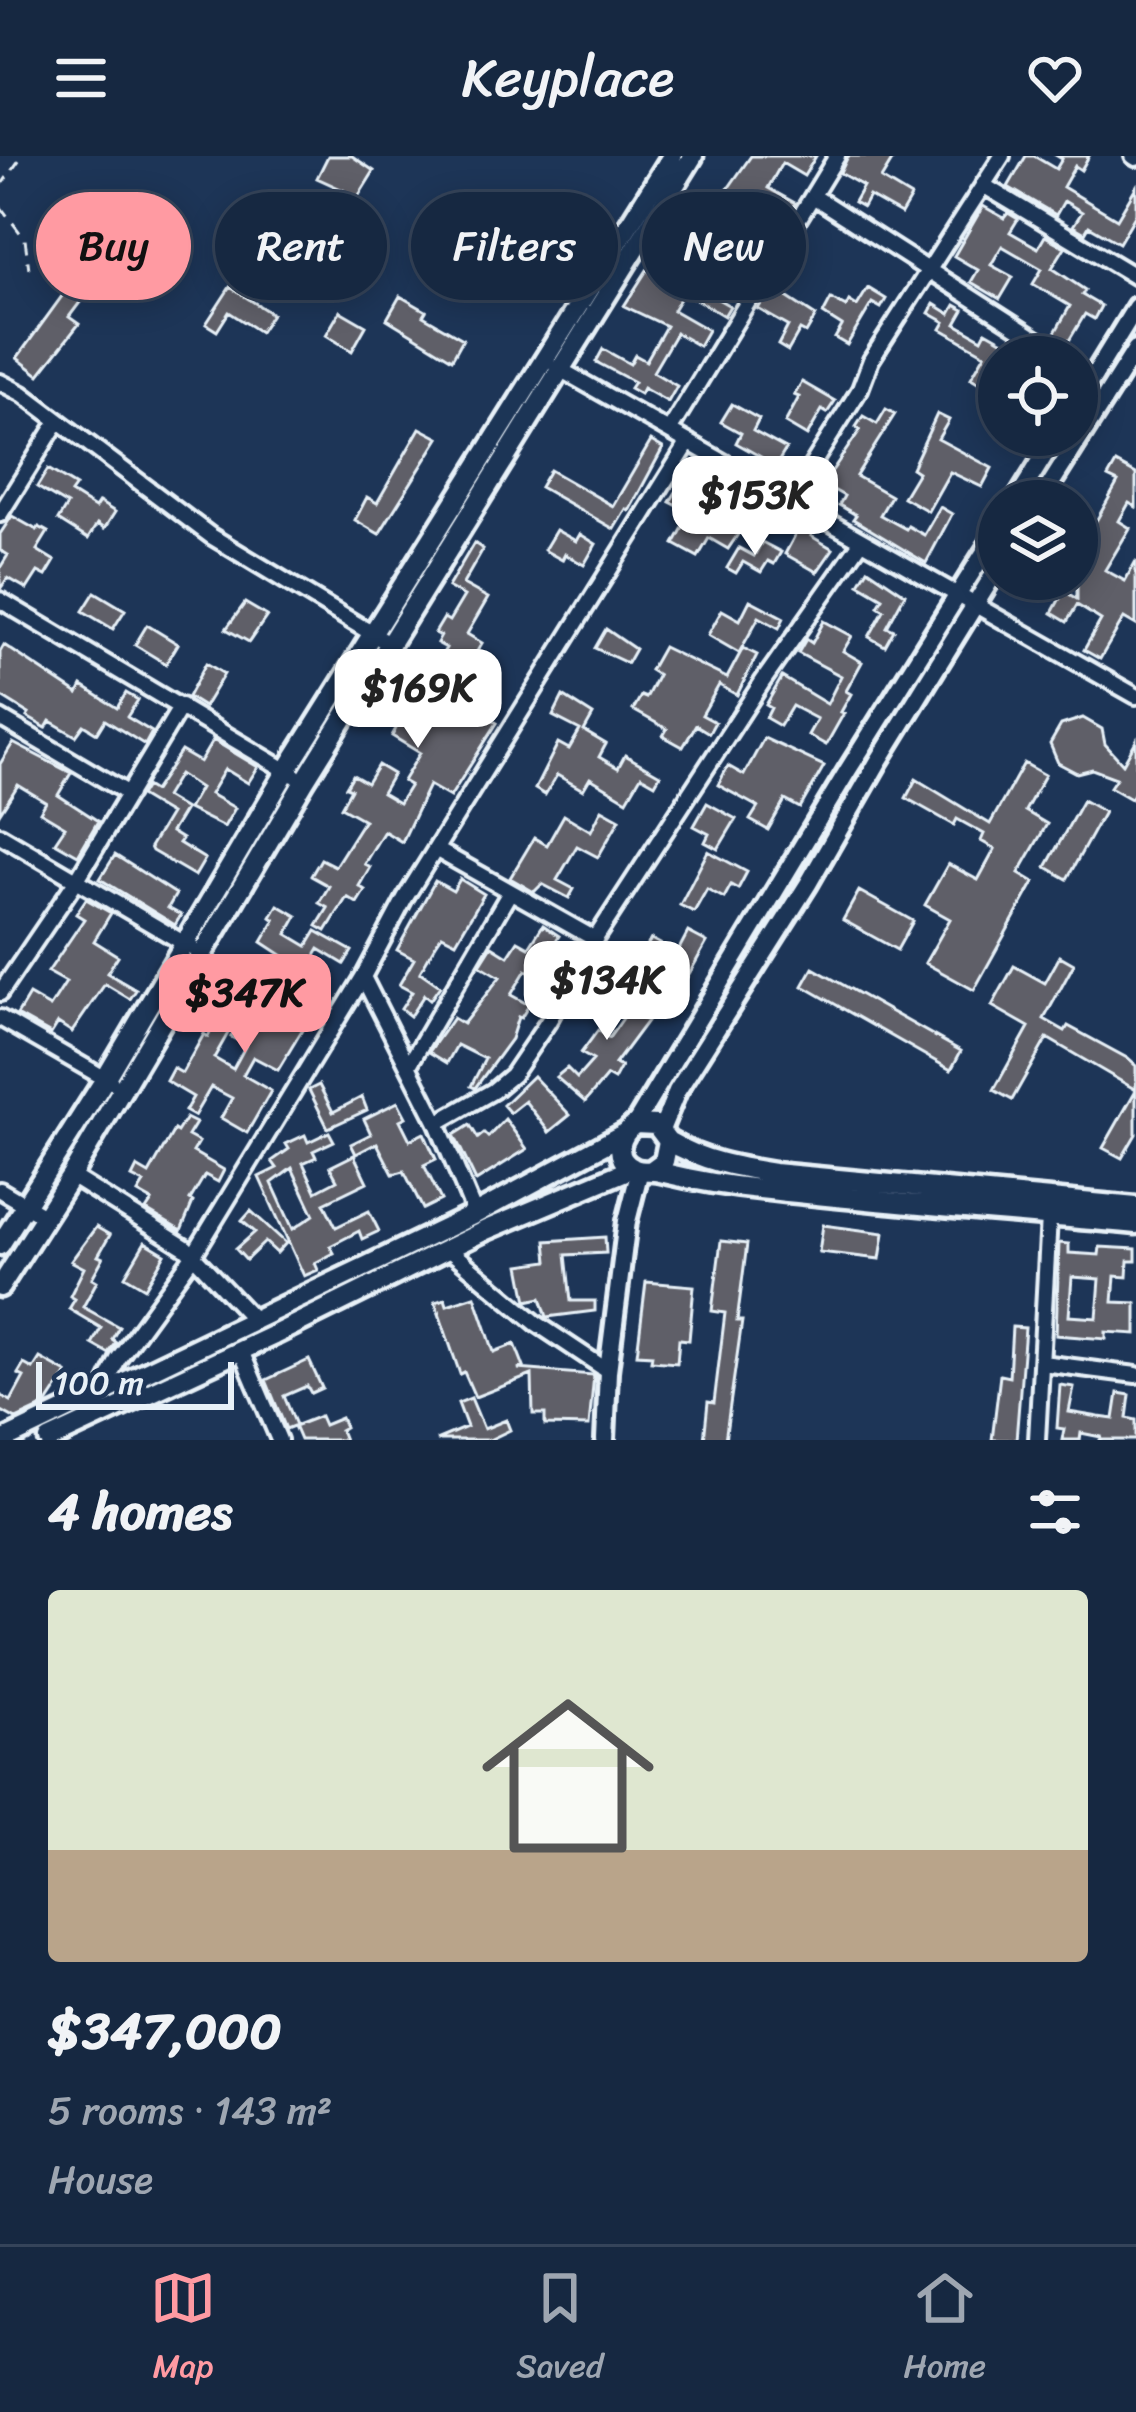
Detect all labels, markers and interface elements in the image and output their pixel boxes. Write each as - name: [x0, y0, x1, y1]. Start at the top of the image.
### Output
- text: Keyplace: [462, 30, 674, 126]
- icon: menu: [48, 45, 114, 111]
- icon: heart: [1022, 45, 1088, 111]
- chip: Buy: [36, 192, 191, 300]
- chip: Rent: [215, 192, 387, 300]
- chip: Filters: [411, 192, 618, 300]
- chip: New: [642, 192, 806, 300]
- map controls: [978, 336, 1098, 600]
- button: locate: [978, 336, 1098, 456]
- pin: $153K: [671, 456, 839, 558]
- text: $153K: [699, 460, 811, 529]
- button: layers: [978, 480, 1098, 600]
- pin: $169K: [334, 649, 502, 751]
- text: $169K: [362, 653, 474, 722]
- pin: $134K: [523, 941, 691, 1043]
- text: $134K: [551, 945, 663, 1014]
- pin: $347K: [161, 954, 329, 1056]
- text: $347K: [186, 958, 304, 1027]
- text: 100 m: [54, 1354, 144, 1412]
- scale bar: [36, 1356, 234, 1409]
- text: 4 homes: [48, 1467, 232, 1557]
- icon: filters: [1022, 1479, 1088, 1545]
- icon: home: [460, 1668, 676, 1884]
- text: $347,000: [48, 1986, 282, 2076]
- text: 5 rooms · 143 m²: [48, 2076, 332, 2145]
- text: House: [48, 2145, 153, 2214]
- tab: Map: [150, 2265, 216, 2395]
- tab: Saved: [516, 2265, 603, 2395]
- tab: Home: [903, 2265, 986, 2395]

